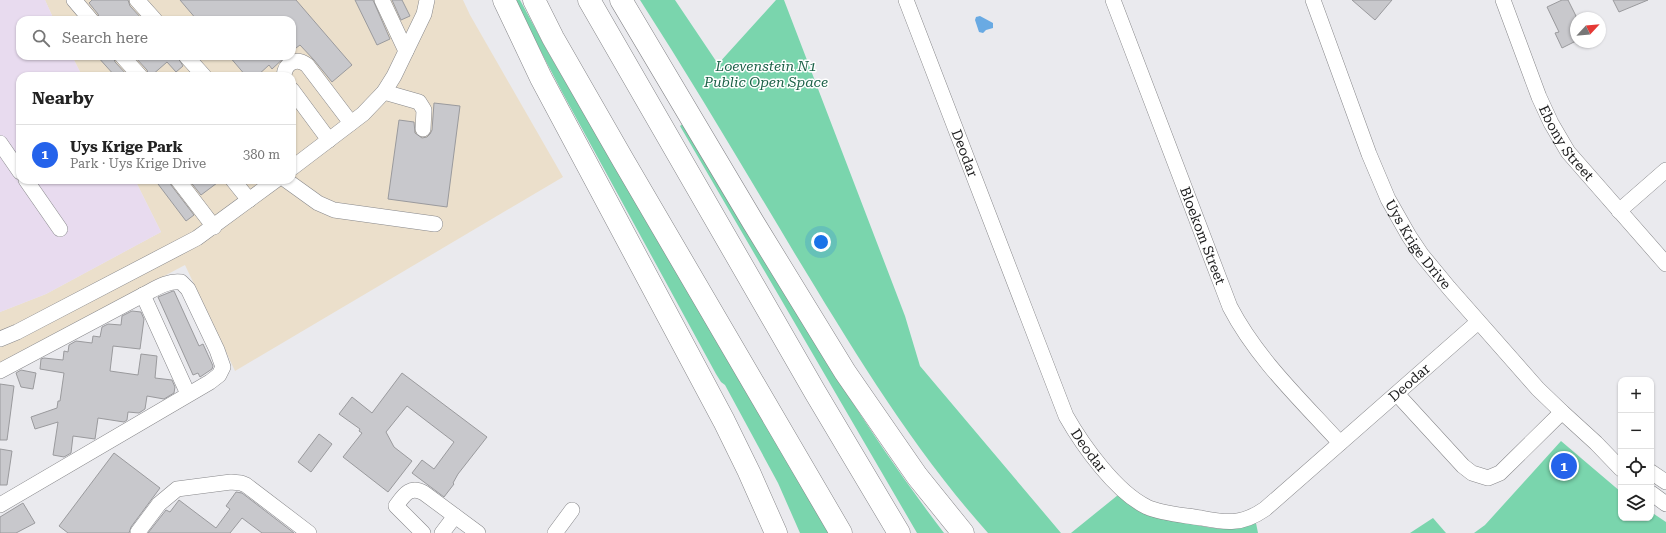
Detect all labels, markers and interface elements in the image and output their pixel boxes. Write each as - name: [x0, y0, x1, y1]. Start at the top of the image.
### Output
- north arrow: [1570, 12, 1606, 48]
- search box: [16, 16, 296, 60]
- icon: search: [30, 27, 52, 49]
- text: Search here: [62, 29, 148, 47]
- park label: Loevenstein N1 Public Open Space: [703, 58, 828, 90]
- text: Nearby: [32, 88, 94, 108]
- street label: Ebony Street: [1536, 103, 1597, 184]
- street label: Deodar: [948, 127, 981, 179]
- text: Uys Krige Park: [70, 138, 183, 156]
- text: 1: [41, 147, 49, 162]
- text: 380 m: [243, 147, 280, 162]
- text: Park · Uys Krige Drive: [70, 156, 206, 171]
- street label: Bloekom Street: [1177, 184, 1229, 287]
- street label: Uys Krige Drive: [1382, 197, 1455, 292]
- your location: [811, 232, 831, 252]
- street label: Deodar: [1385, 360, 1433, 405]
- map controls: [1618, 377, 1654, 521]
- button: +: [1618, 377, 1654, 413]
- button: −: [1618, 413, 1654, 449]
- street label: Deodar: [1068, 426, 1110, 475]
- button: locate: [1618, 449, 1654, 485]
- pin: 1: [1551, 451, 1577, 481]
- button: layers: [1618, 485, 1654, 521]

